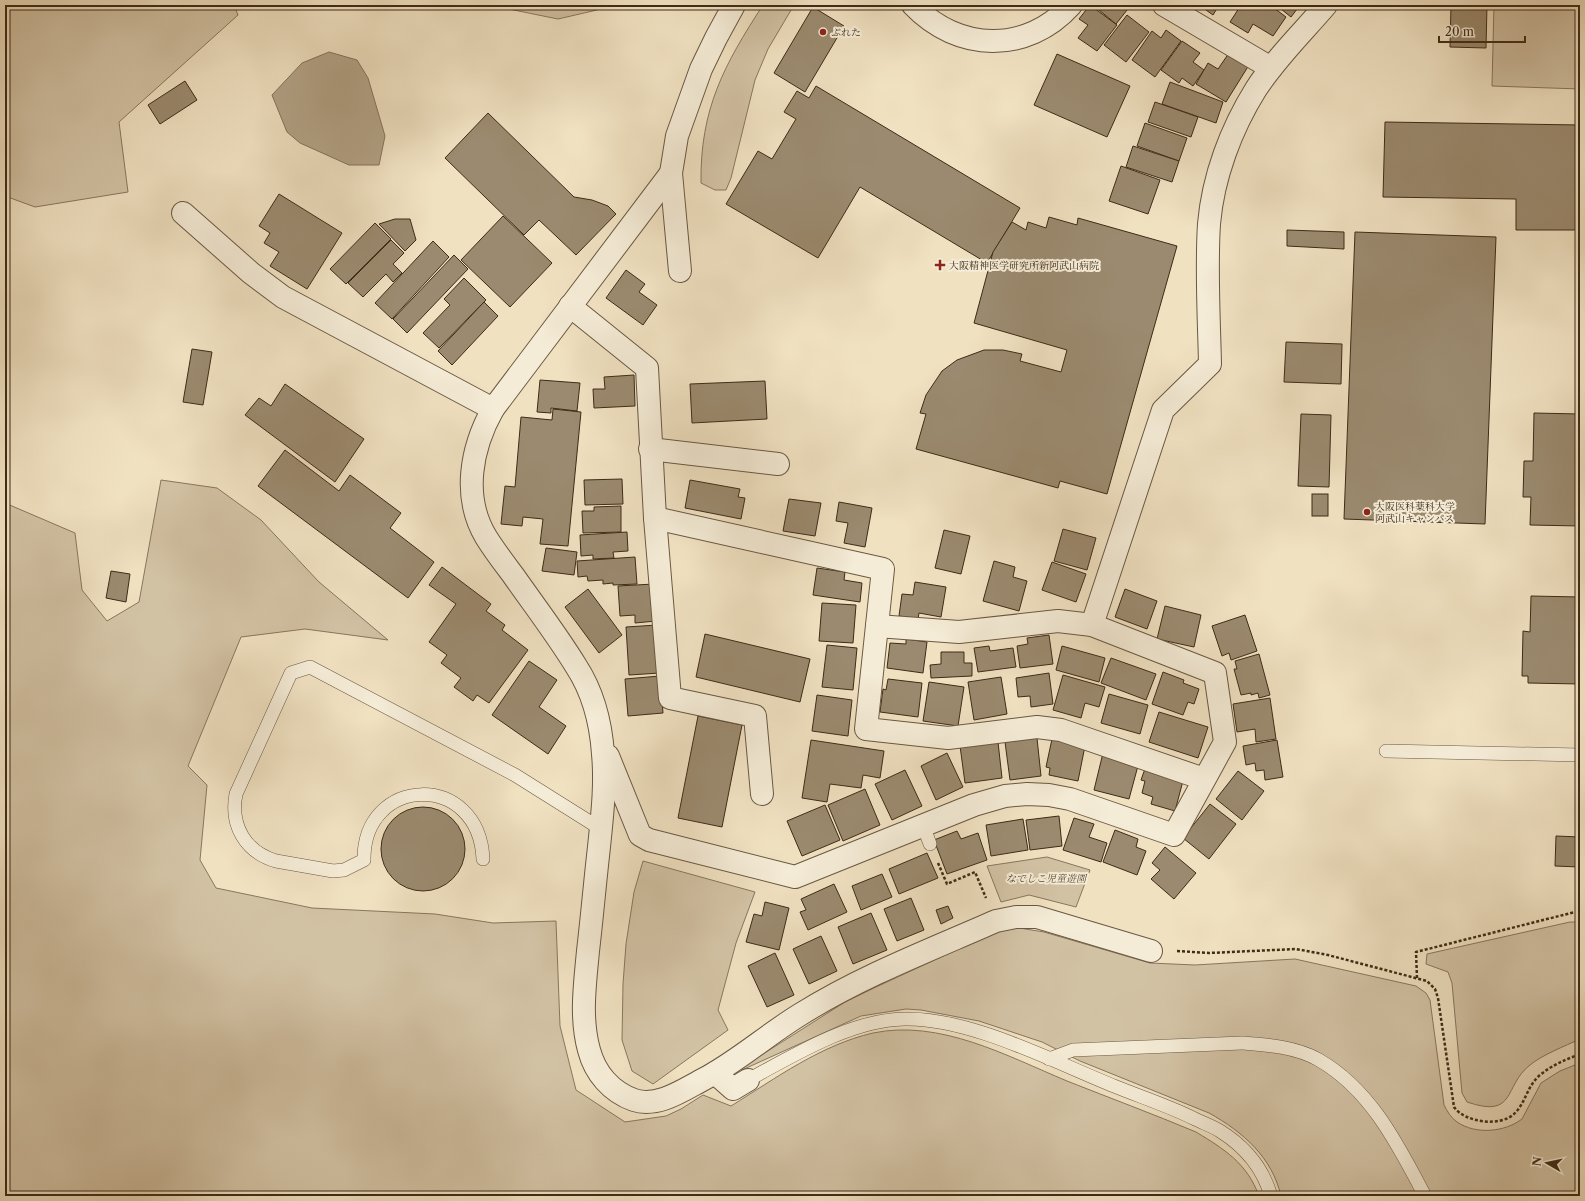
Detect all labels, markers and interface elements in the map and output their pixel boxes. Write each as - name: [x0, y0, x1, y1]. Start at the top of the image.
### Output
- scale bar: [1439, 18, 1525, 44]
- text: 20 m: [1445, 24, 1474, 39]
- place label: ぷれた: [831, 26, 861, 39]
- marker: ぷれた: [818, 27, 828, 37]
- marker: 大阪精神医学研究所新阿武山病院: [934, 259, 946, 271]
- place label: 大阪精神医学研究所新阿武山病院: [949, 259, 1099, 272]
- place label: 大阪医科薬科大学 阿武山キャンパス: [1375, 500, 1455, 525]
- marker: 大阪医科薬科大学 阿武山キャンパス: [1362, 507, 1372, 517]
- park label: なでしこ児童遊園: [1006, 872, 1088, 885]
- north arrow: [1527, 1143, 1567, 1183]
- text: N: [1529, 1155, 1545, 1167]

